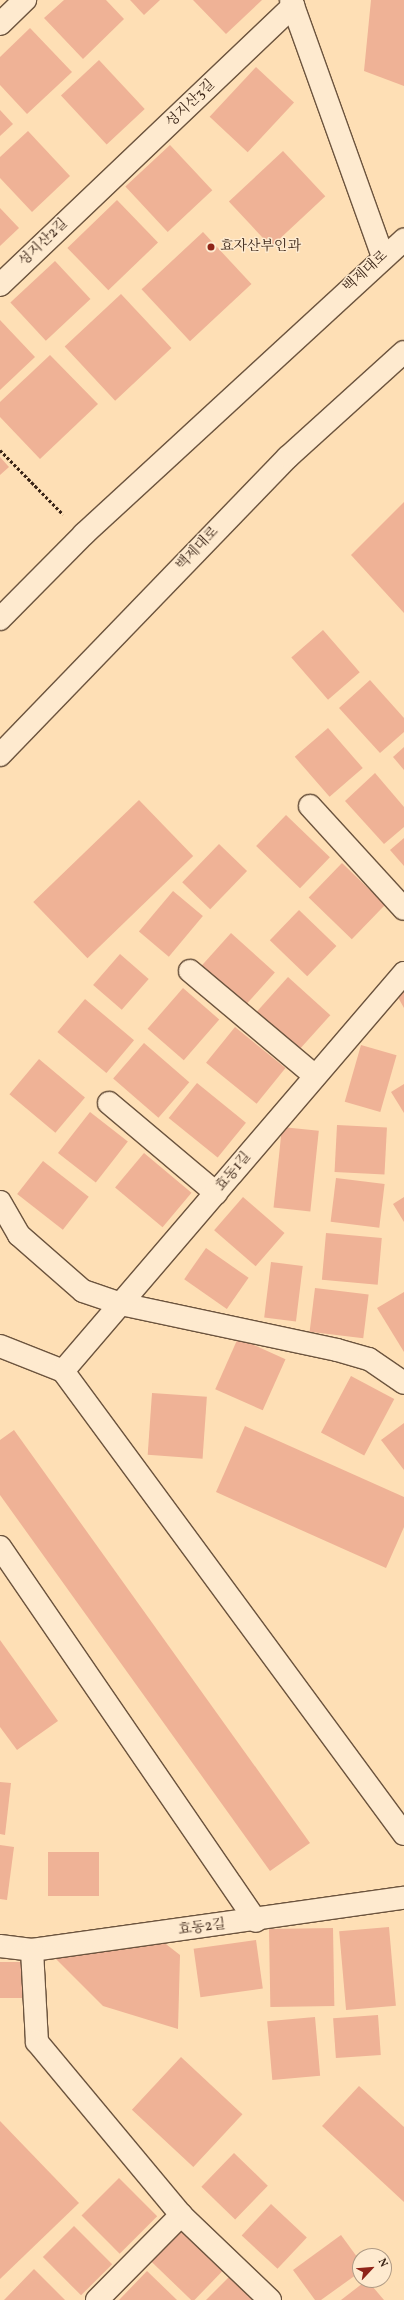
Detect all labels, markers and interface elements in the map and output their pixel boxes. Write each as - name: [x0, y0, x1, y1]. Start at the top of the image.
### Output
- street label: 성지산3길: [163, 77, 219, 131]
- street label: 성지산2길: [16, 216, 72, 270]
- place label: 효자산부인과: [220, 239, 301, 255]
- marker: 효자산부인과: [205, 241, 217, 253]
- street label: 백제대로: [340, 248, 392, 296]
- street label: 백제대로: [173, 524, 223, 574]
- street label: 효동1길: [213, 1149, 255, 1195]
- street label: 효동2길: [177, 1917, 227, 1939]
- north arrow: [352, 2248, 392, 2288]
- text: N: [374, 2256, 391, 2270]

